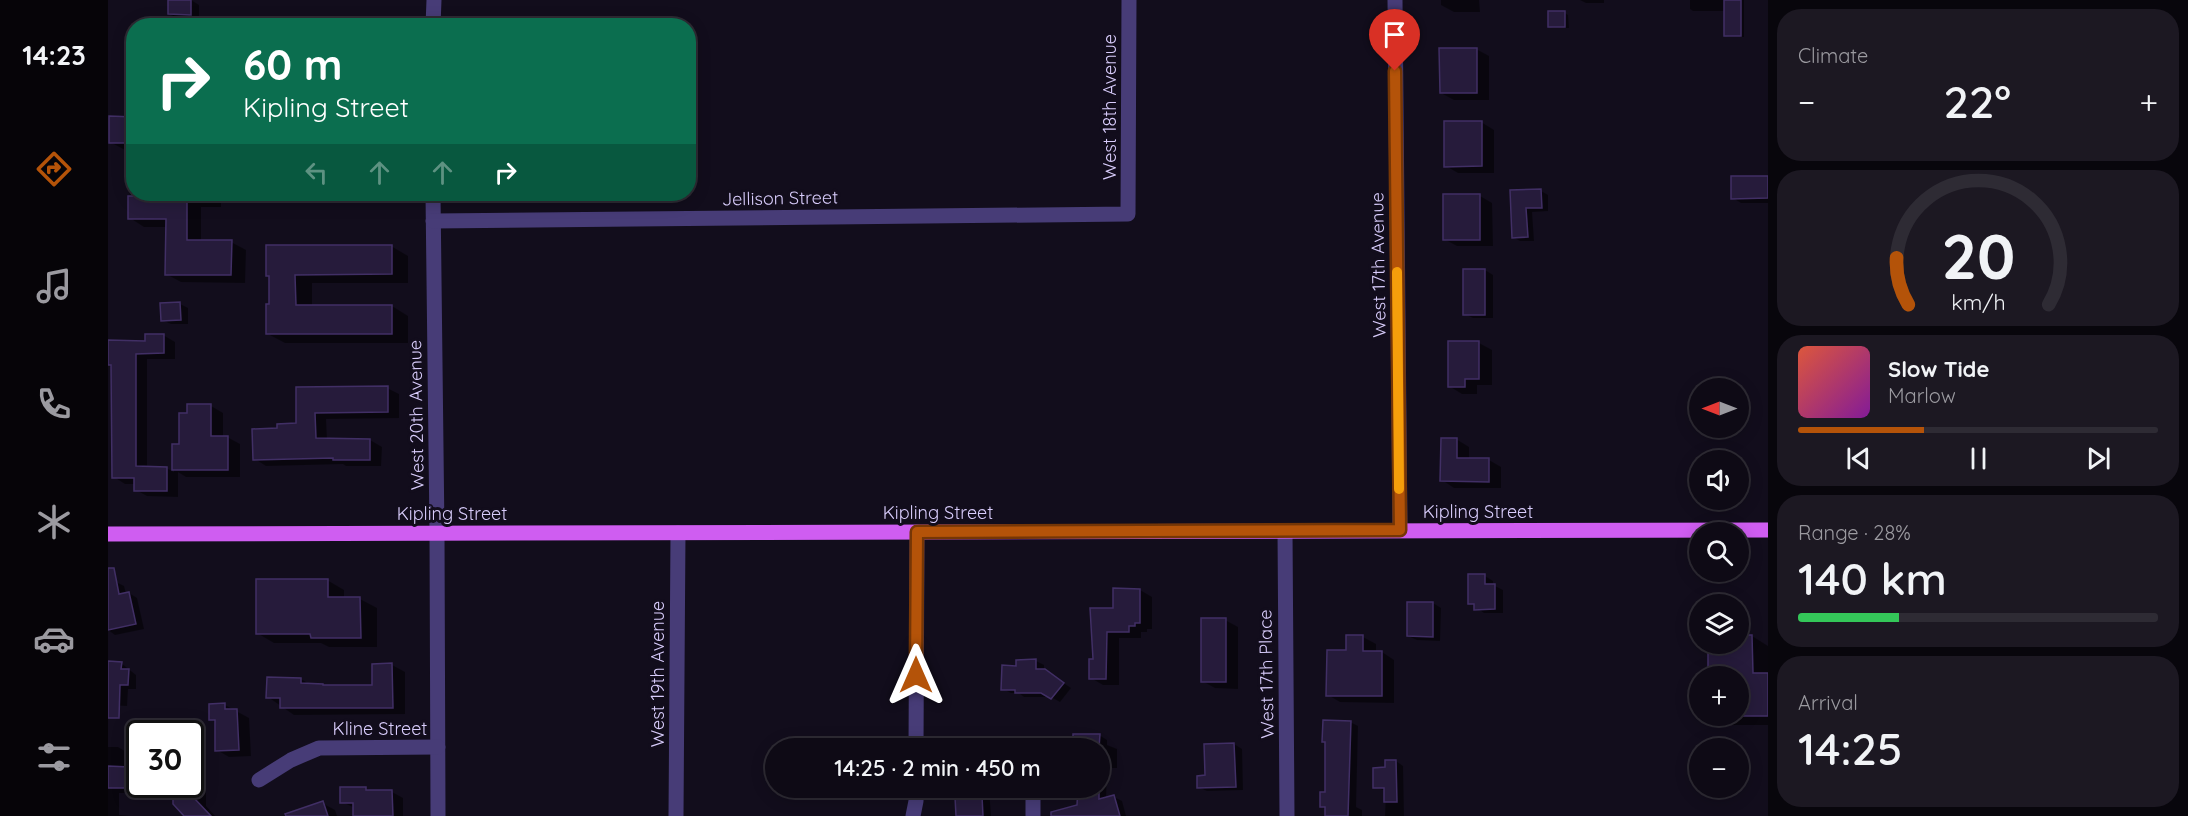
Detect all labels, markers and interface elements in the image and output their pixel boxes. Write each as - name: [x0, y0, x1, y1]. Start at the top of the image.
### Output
- pin: [1369, 9, 1420, 71]
- icon: arrive: [1378, 18, 1411, 51]
- street label: West 18th Avenue: [1098, 34, 1121, 180]
- text: 14:23: [22, 38, 86, 72]
- text: 60 m: [243, 38, 343, 91]
- icon: right: [144, 42, 222, 120]
- text: Climate: [1798, 43, 1868, 68]
- text: 22°: [1944, 73, 2011, 129]
- text: −: [1798, 81, 1815, 122]
- text: +: [2139, 81, 2158, 122]
- text: Kipling Street: [243, 90, 409, 124]
- icon: directions: [33, 148, 75, 190]
- icon: left: [300, 156, 333, 189]
- icon: ahead: [363, 156, 396, 189]
- icon: ahead: [426, 156, 459, 189]
- icon: right: [489, 156, 522, 189]
- street label: Jellison Street: [722, 185, 838, 211]
- street label: West 17th Avenue: [1365, 192, 1391, 338]
- text: 20: [1941, 217, 2015, 295]
- icon: music: [33, 265, 75, 307]
- text: km/h: [1951, 289, 2005, 315]
- street label: West 20th Avenue: [403, 340, 429, 490]
- text: Slow Tide: [1888, 355, 1989, 383]
- north arrow: [1689, 378, 1749, 438]
- map controls: [1689, 378, 1749, 798]
- icon: phone: [33, 383, 75, 425]
- text: Marlow: [1888, 383, 1956, 408]
- icon: previous: [1842, 442, 1875, 475]
- icon: pause: [1962, 442, 1995, 475]
- icon: next: [2082, 442, 2115, 475]
- button: sound: [1689, 450, 1749, 510]
- street label: Kipling Street: [1423, 500, 1533, 523]
- icon: climate: [33, 501, 75, 543]
- street label: Kipling Street: [883, 501, 993, 524]
- street label: Kipling Street: [397, 502, 507, 525]
- text: Range · 28%: [1798, 520, 1911, 545]
- button: search: [1689, 522, 1749, 582]
- text: 140 km: [1798, 550, 1947, 606]
- button: layers: [1689, 594, 1749, 654]
- street label: West 19th Avenue: [646, 601, 669, 747]
- street label: West 17th Place: [1253, 609, 1279, 739]
- icon: car: [33, 618, 75, 660]
- position arrow: [884, 643, 948, 707]
- button: +: [1689, 666, 1749, 726]
- text: Arrival: [1798, 690, 1858, 715]
- street label: Kline Street: [333, 717, 427, 740]
- speed limit sign: 30: [126, 720, 204, 798]
- text: 14:25: [1798, 720, 1902, 776]
- icon: filters: [33, 736, 75, 778]
- button: −: [1689, 738, 1749, 798]
- text: 14:25 · 2 min · 450 m: [834, 754, 1041, 782]

